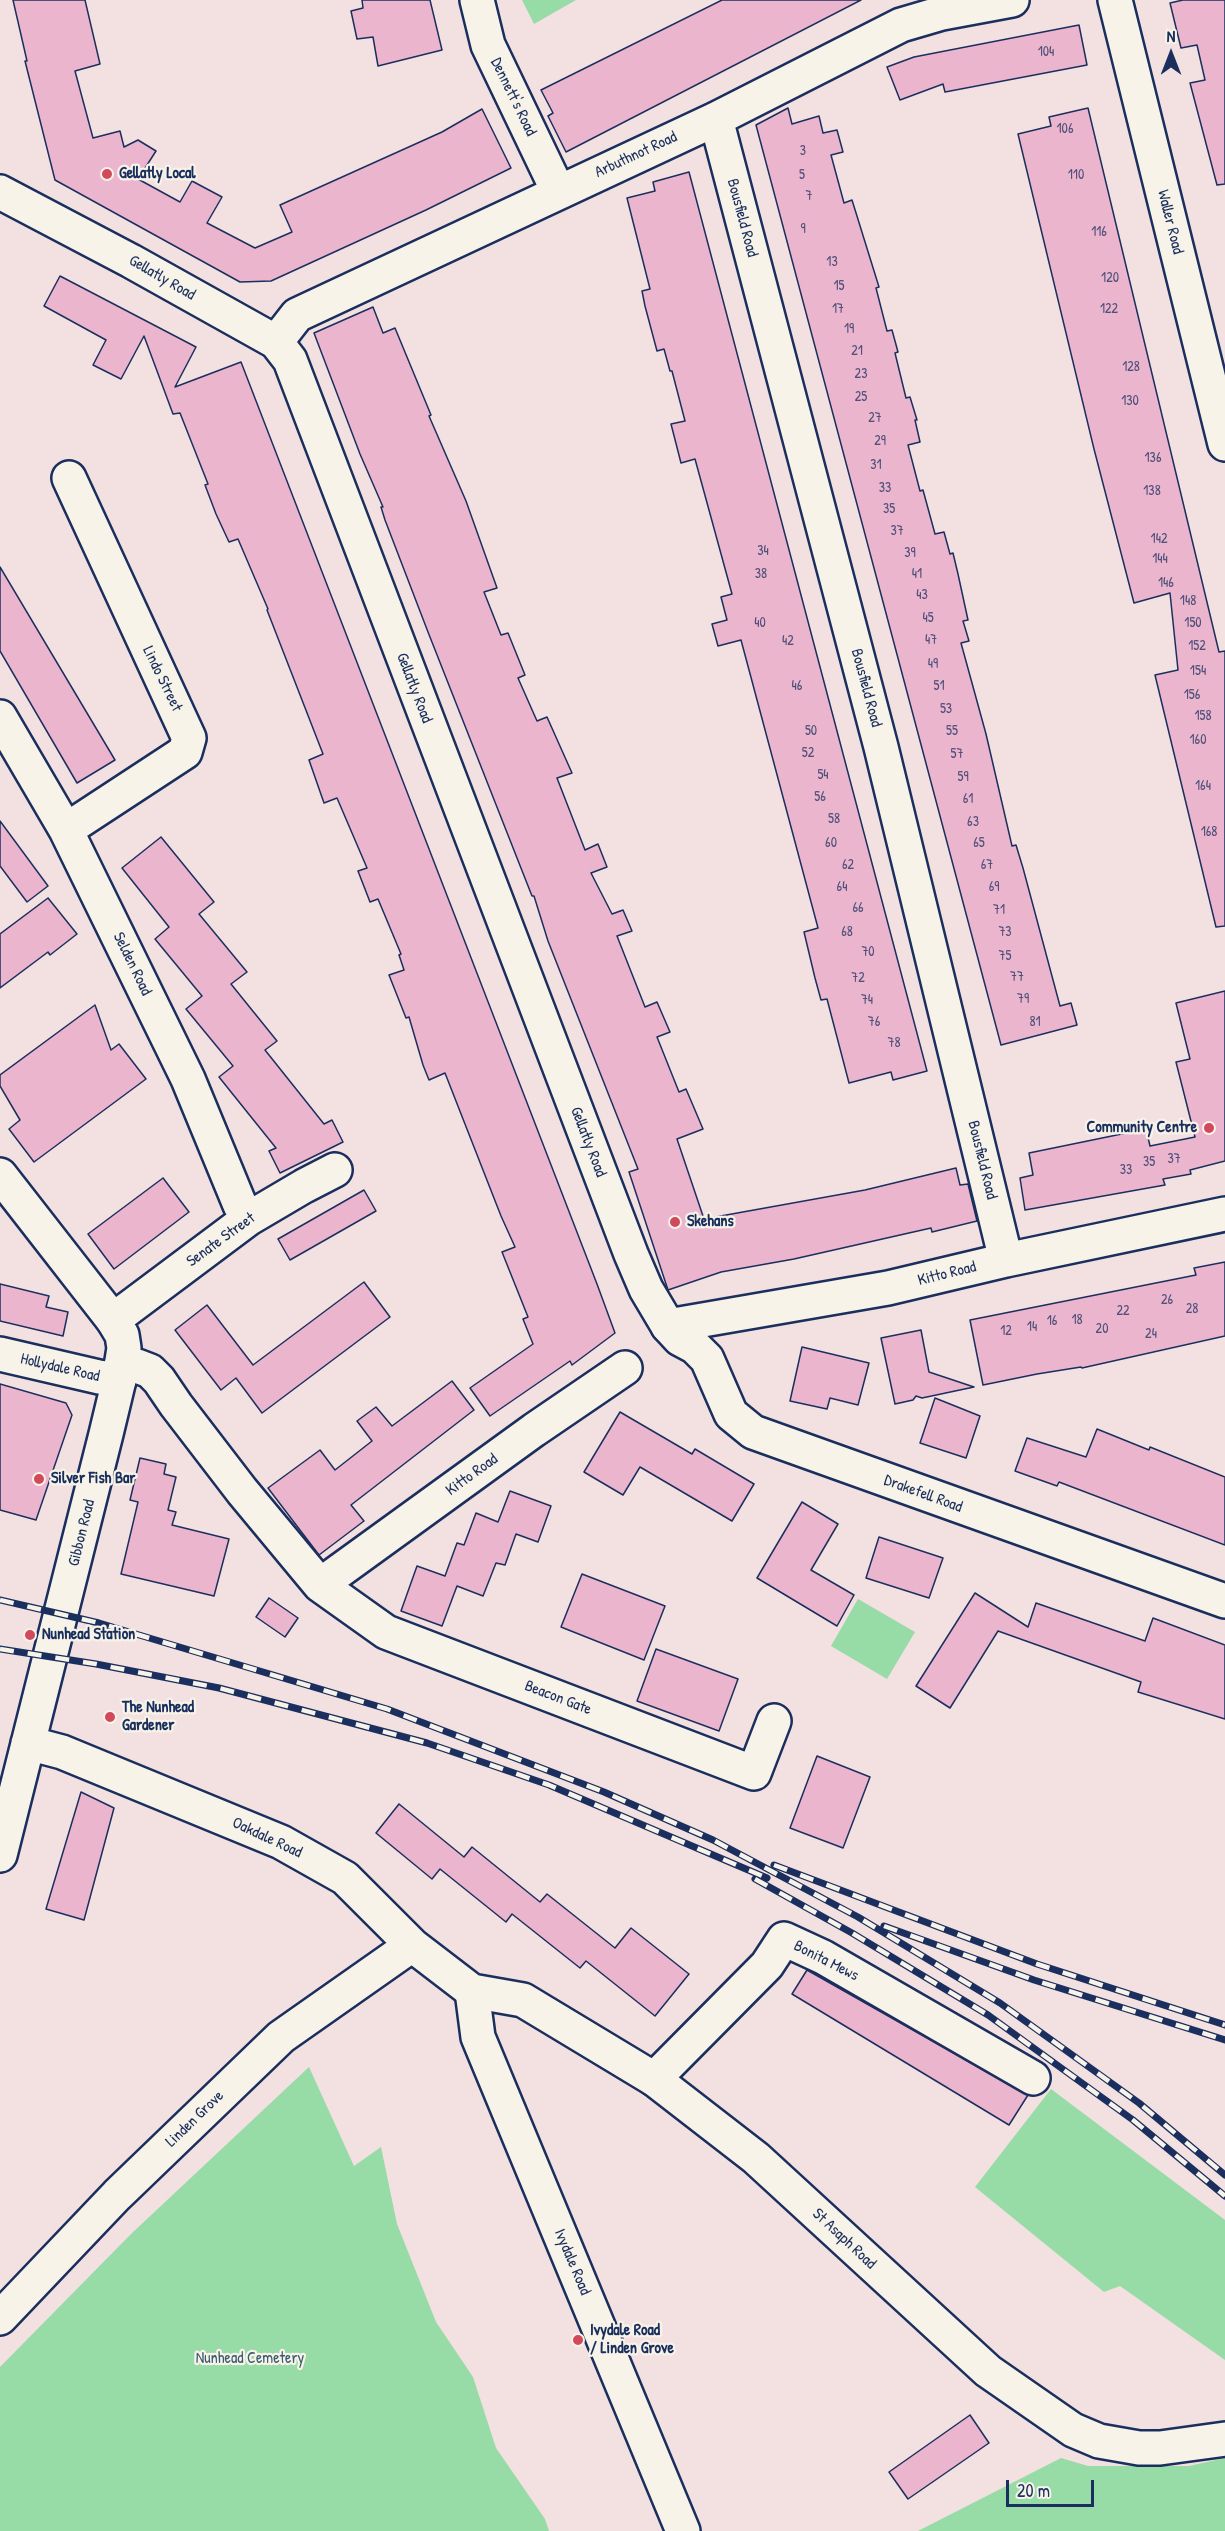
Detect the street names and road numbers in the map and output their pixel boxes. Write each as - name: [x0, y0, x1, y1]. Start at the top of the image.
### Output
- street label: Dennett's Road: [486, 55, 540, 139]
- street label: Arbuthnot Road: [592, 128, 680, 182]
- street label: Bousfield Road: [722, 177, 762, 259]
- street label: Waller Road: [1153, 188, 1187, 256]
- street label: Gellatly Road: [125, 251, 199, 305]
- street label: Lindo Street: [138, 643, 186, 715]
- street label: Bousfield Road: [846, 647, 886, 729]
- street label: Gellatly Road: [392, 650, 436, 726]
- street label: Selden Road: [109, 929, 155, 999]
- street label: Gellatly Road: [566, 1104, 610, 1180]
- street label: Bousfield Road: [963, 1119, 1001, 1201]
- street label: Senate Street: [183, 1209, 259, 1271]
- street label: Kitto Road: [916, 1258, 978, 1290]
- street label: Hollydale Road: [19, 1350, 101, 1386]
- street label: Kitto Road: [442, 1450, 502, 1500]
- street label: Drakefell Road: [881, 1471, 965, 1517]
- street label: Gibbon Road: [64, 1498, 100, 1568]
- street label: Beacon Gate: [522, 1676, 594, 1720]
- street label: Oakdale Road: [229, 1813, 305, 1863]
- street label: Bonita Mews: [790, 1936, 862, 1986]
- street label: Linden Grove: [162, 2087, 228, 2151]
- street label: St Asaph Road: [808, 2205, 880, 2273]
- street label: Ivydale Road: [549, 2226, 595, 2298]

